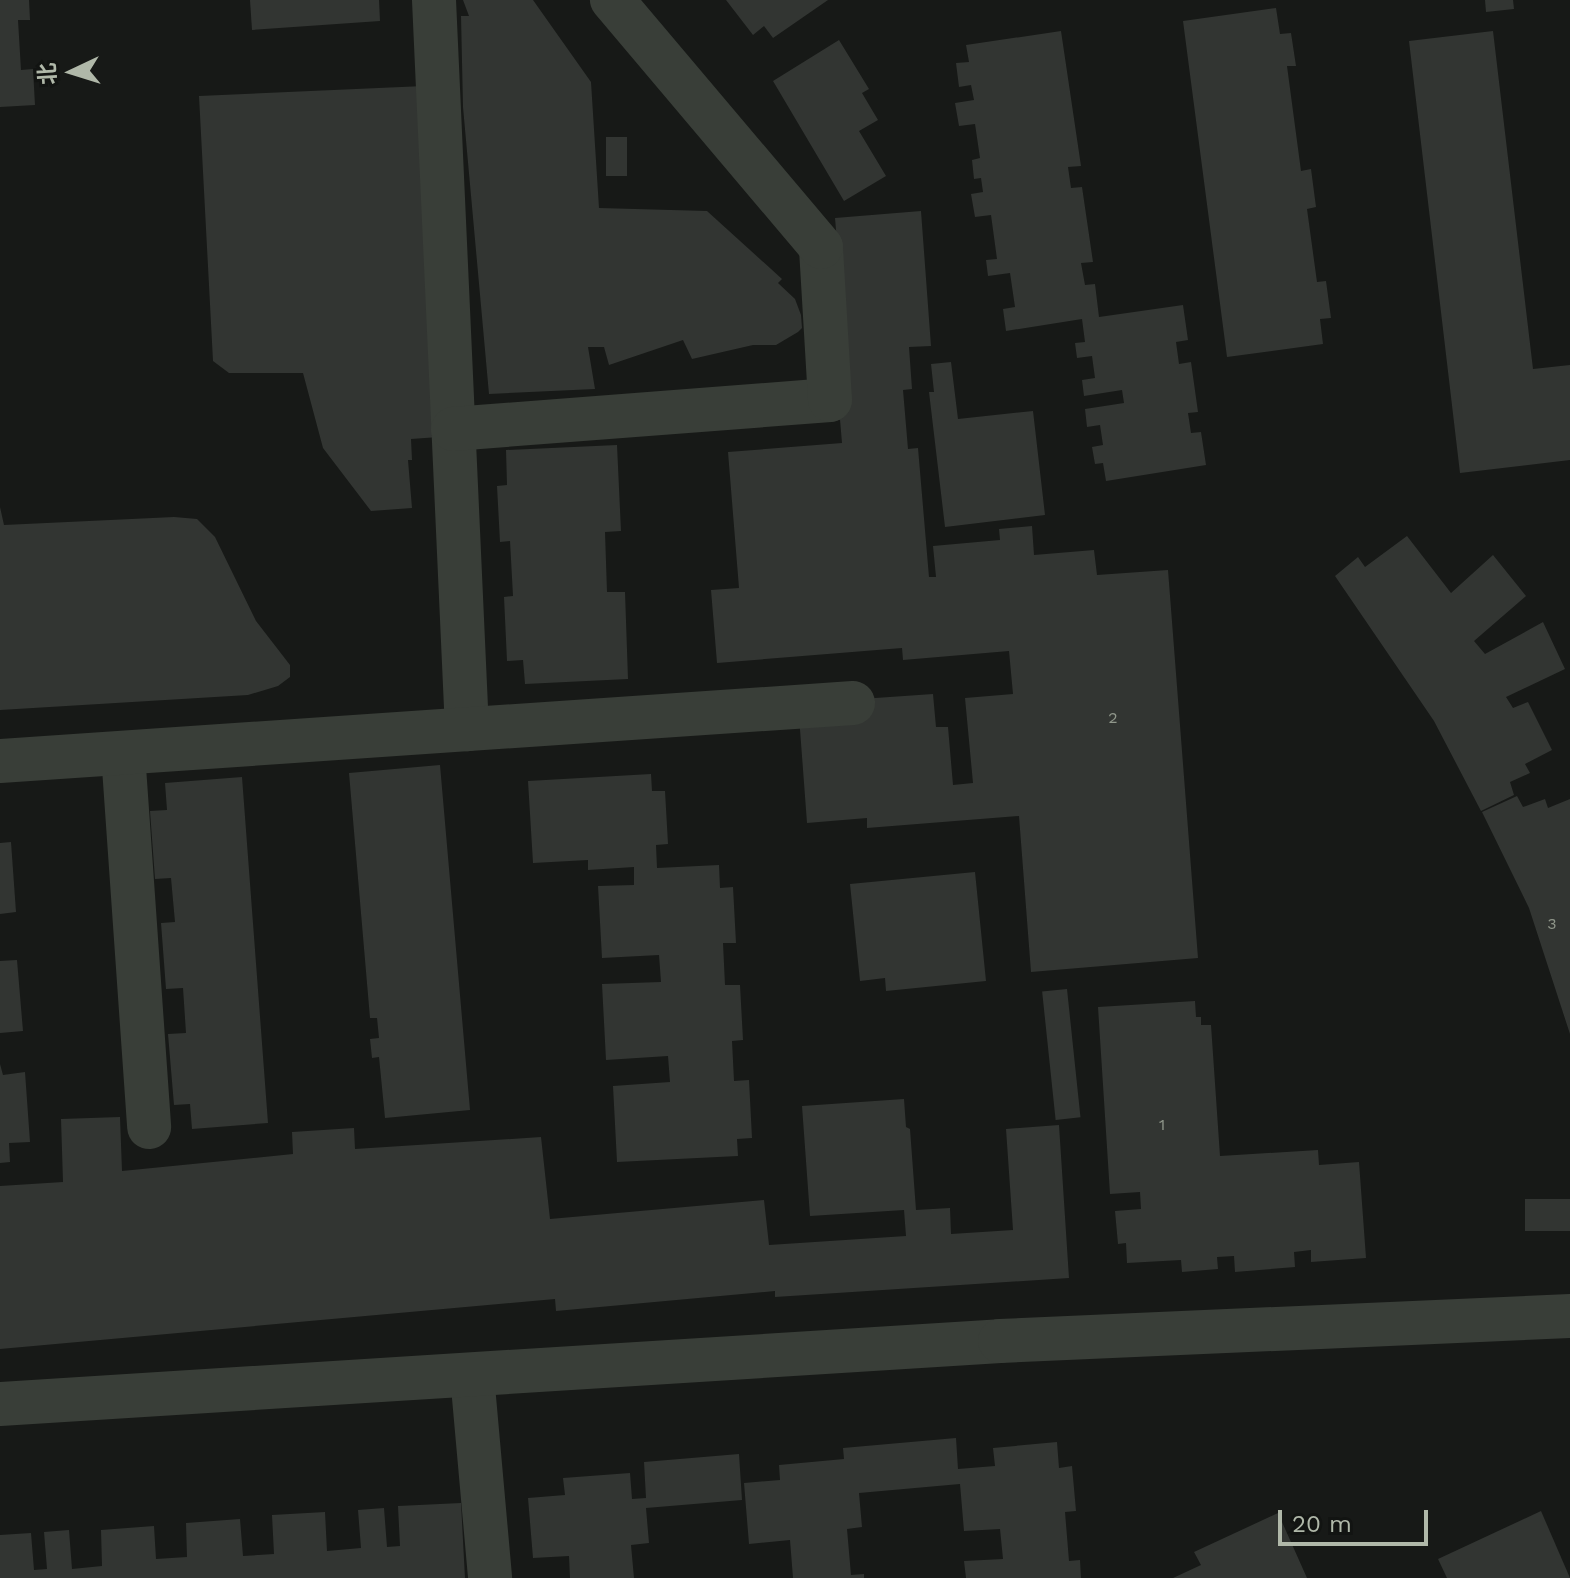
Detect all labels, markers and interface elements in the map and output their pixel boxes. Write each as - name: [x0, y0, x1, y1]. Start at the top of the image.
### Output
- north arrow: [32, 32, 112, 112]
- text: 北: [34, 62, 61, 86]
- house number: 2: [1108, 708, 1118, 728]
- house number: 3: [1547, 914, 1557, 934]
- house number: 1: [1159, 1115, 1165, 1135]
- scale bar: [1282, 1494, 1432, 1544]
- text: 20 m: [1292, 1510, 1352, 1538]

